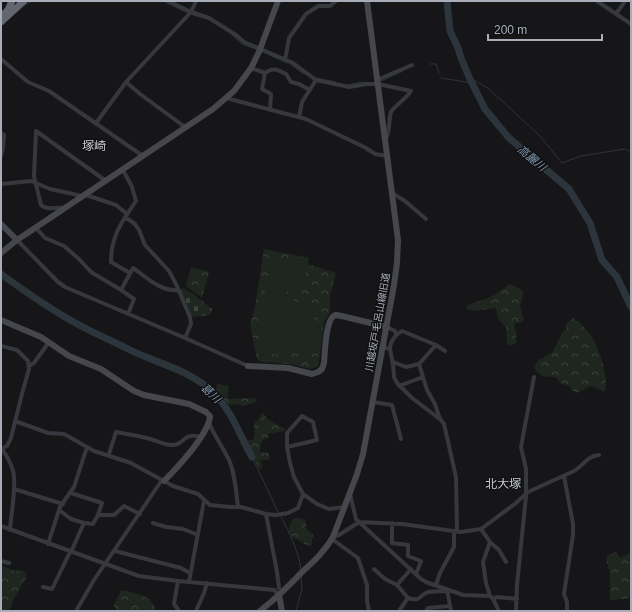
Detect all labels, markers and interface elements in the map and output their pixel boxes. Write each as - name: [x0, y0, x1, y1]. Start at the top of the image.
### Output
- scale bar: [488, 16, 602, 42]
- text: 200 m: [494, 23, 527, 37]
- district label: 塚崎: [82, 139, 106, 153]
- water label: 高麗川: [516, 143, 549, 174]
- street label: 川越坂戸毛呂山線旧道: [363, 272, 392, 372]
- water label: 葛川: [199, 381, 224, 406]
- district label: 北大塚: [485, 477, 521, 491]

